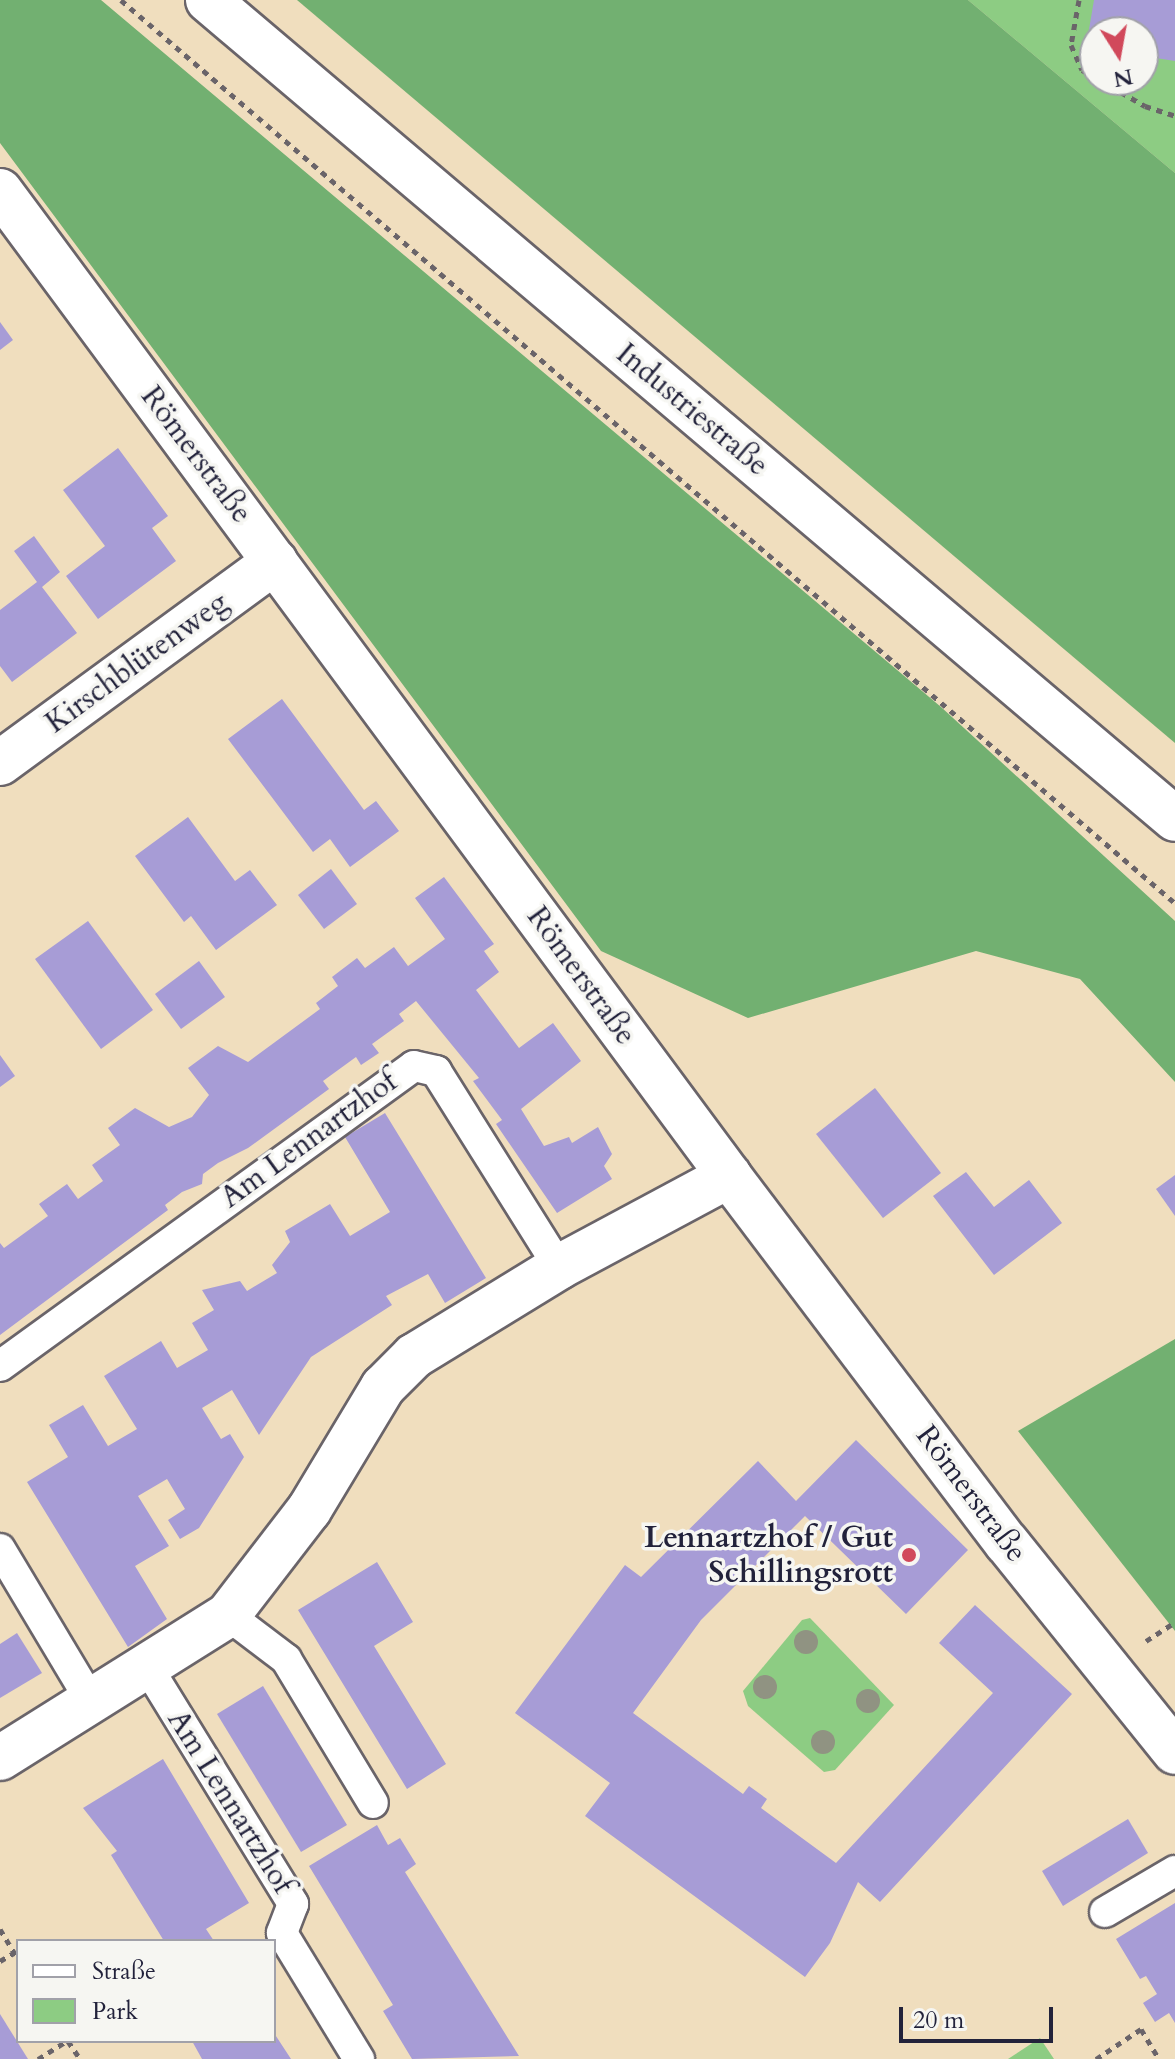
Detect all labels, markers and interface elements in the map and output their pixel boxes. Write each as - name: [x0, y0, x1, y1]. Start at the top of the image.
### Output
- north arrow: [1079, 16, 1159, 96]
- text: N: [1111, 61, 1135, 94]
- street label: Industriestraße: [609, 336, 775, 484]
- street label: Römerstraße: [133, 380, 259, 530]
- street label: Kirschblütenweg: [39, 585, 235, 741]
- street label: Römerstraße: [519, 900, 643, 1052]
- street label: Am Lennartzhof: [214, 1064, 404, 1216]
- street label: Römerstraße: [908, 1419, 1034, 1569]
- place label: Lennartzhof / Gut Schillingsrott: [644, 1520, 893, 1590]
- marker: Lennartzhof / Gut Schillingsrott: [900, 1546, 918, 1564]
- street label: Am Lennartzhof: [159, 1704, 301, 1900]
- legend: [16, 1939, 276, 2043]
- text: Straße: [92, 1955, 156, 1988]
- scale bar: [903, 1991, 1057, 2041]
- text: Park: [92, 1995, 138, 2028]
- text: 20 m: [913, 2004, 964, 2037]

